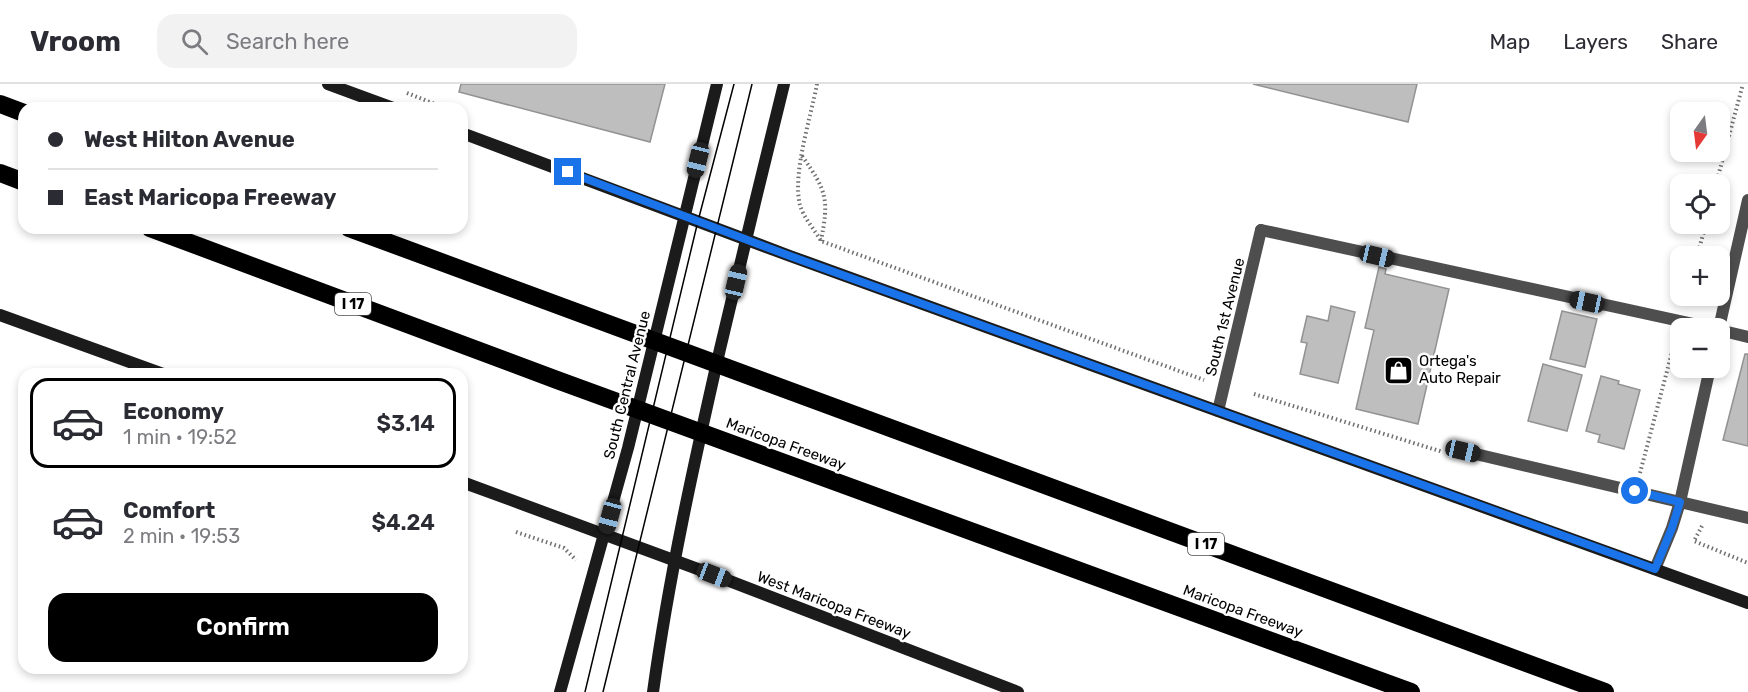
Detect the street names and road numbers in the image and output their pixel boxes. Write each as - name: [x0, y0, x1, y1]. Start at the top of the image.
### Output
- street label: South 1st Avenue: [1202, 256, 1248, 378]
- road number: I 17: [335, 293, 371, 315]
- street label: South Central Avenue: [600, 309, 654, 461]
- street label: Maricopa Freeway: [724, 414, 848, 474]
- road number: I 17: [1188, 533, 1224, 555]
- street label: West Maricopa Freeway: [754, 567, 914, 643]
- street label: Maricopa Freeway: [1181, 581, 1305, 641]

